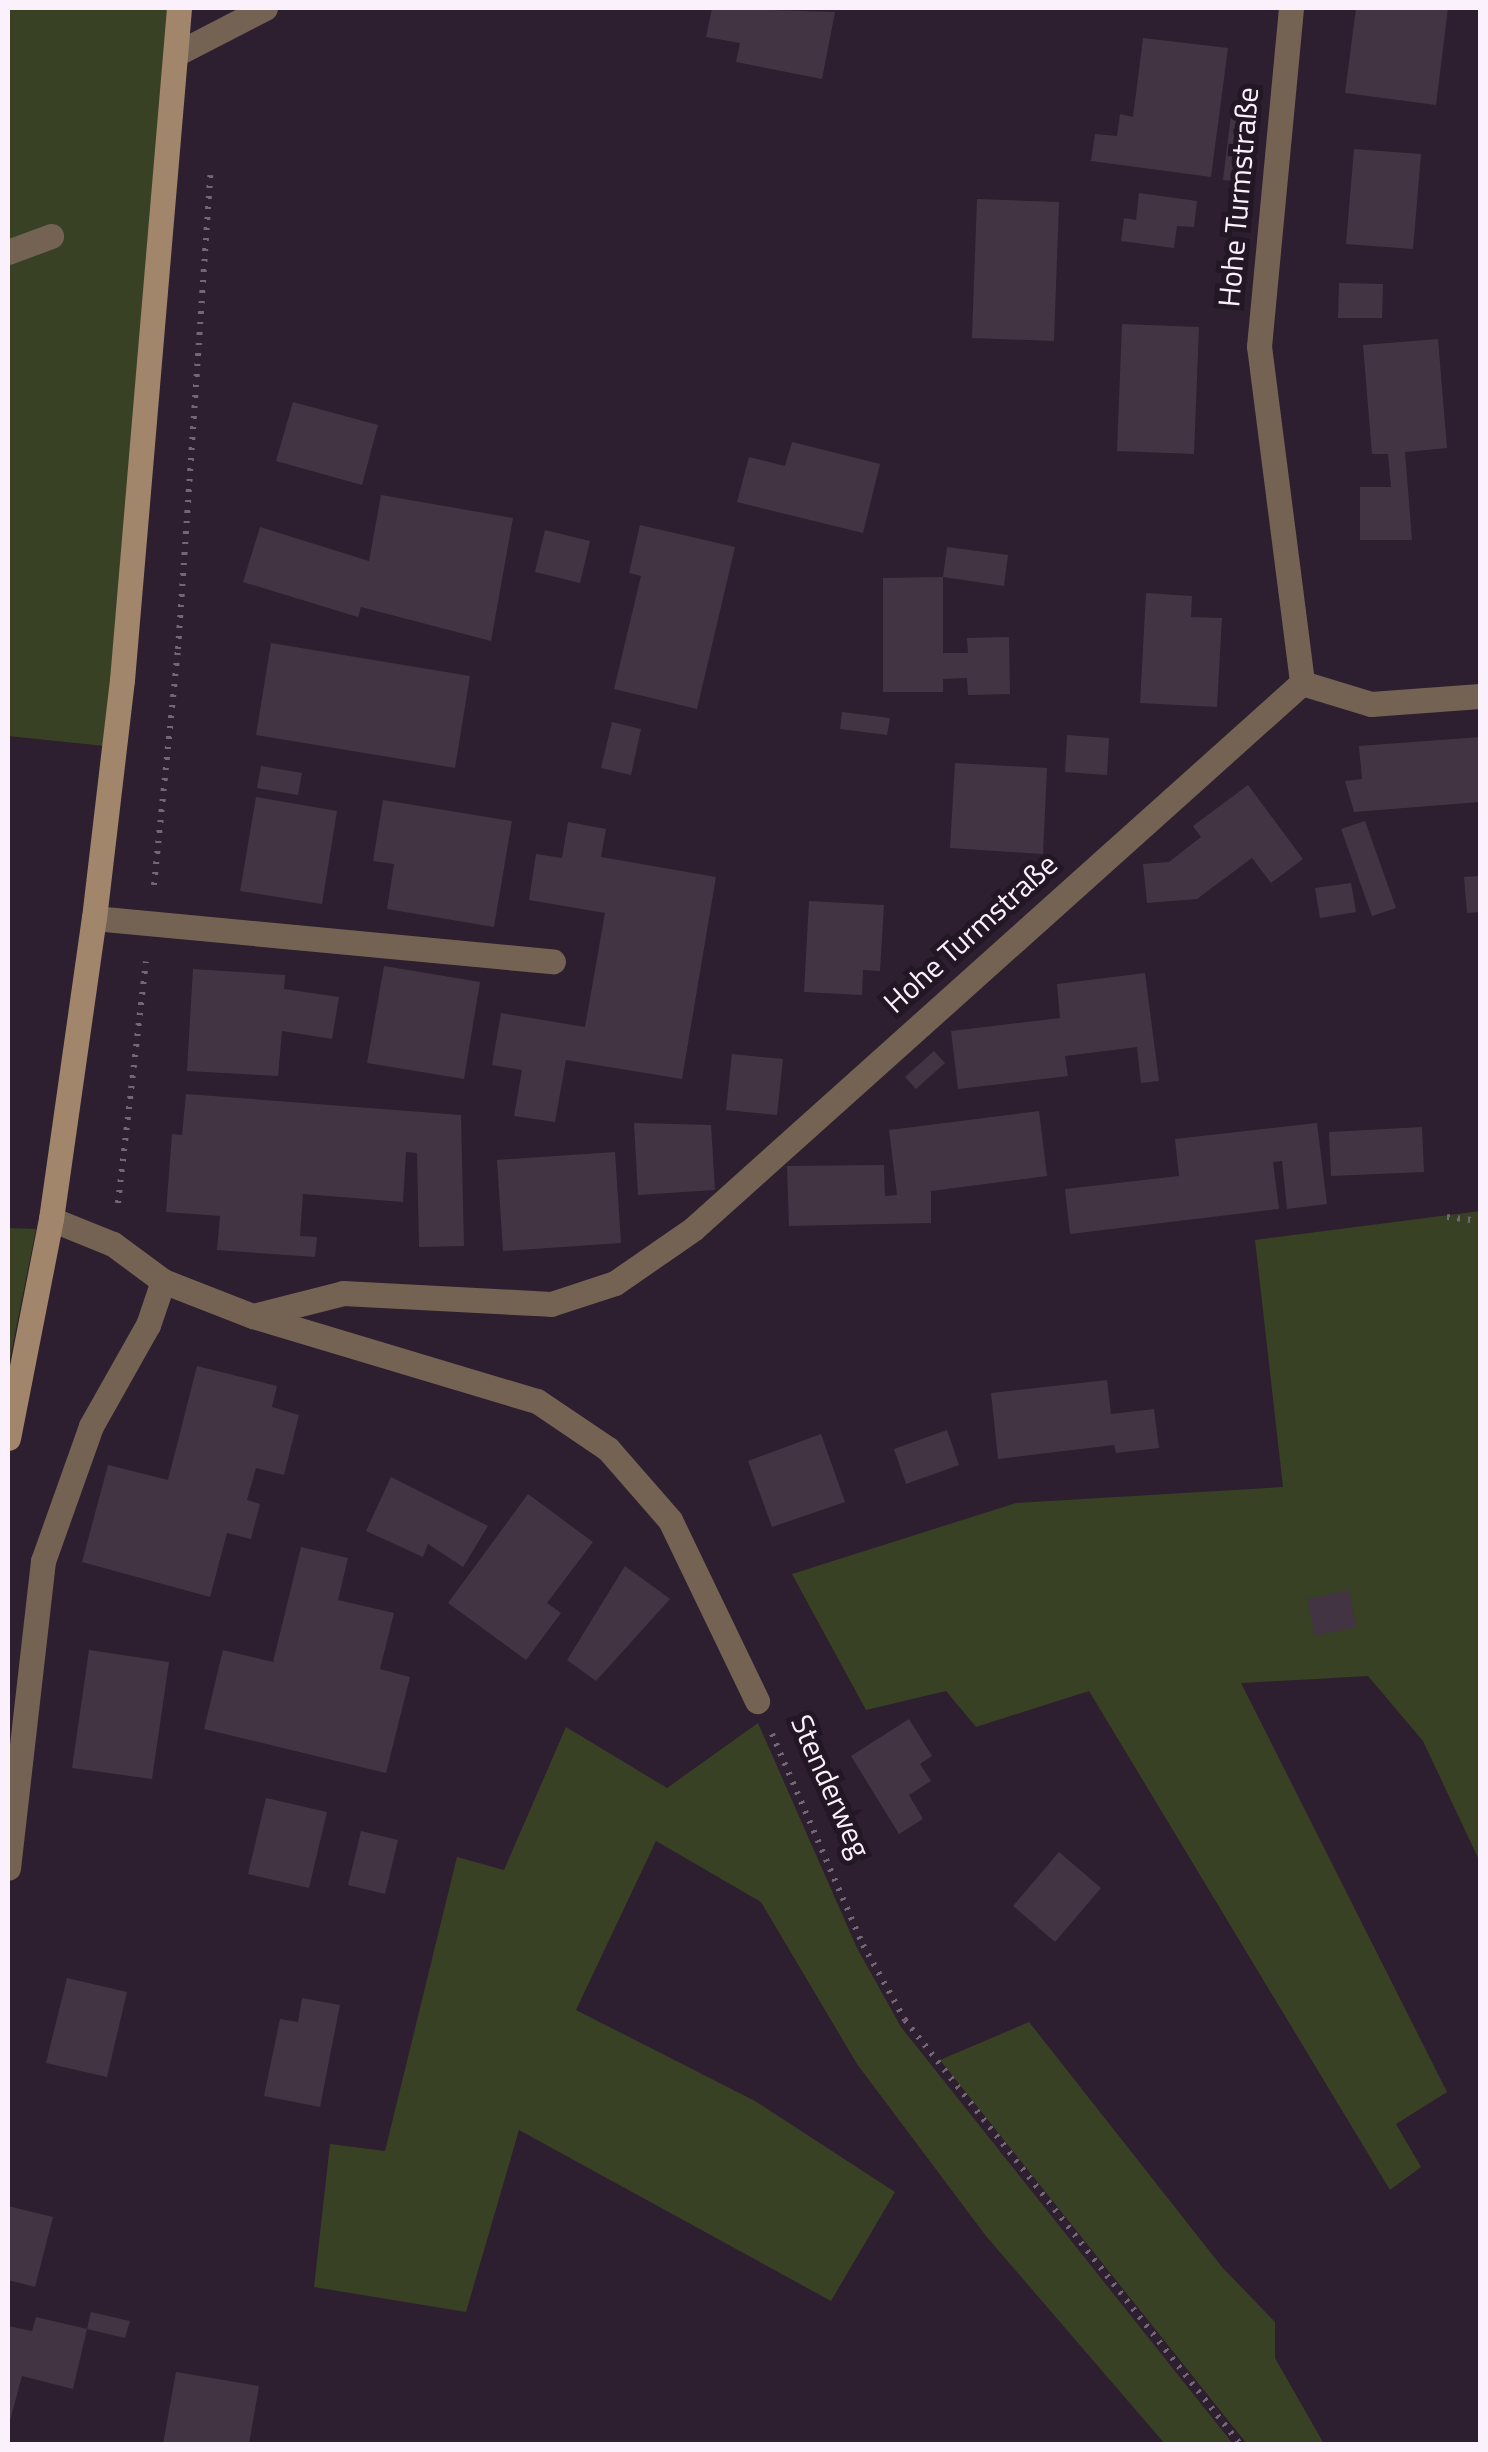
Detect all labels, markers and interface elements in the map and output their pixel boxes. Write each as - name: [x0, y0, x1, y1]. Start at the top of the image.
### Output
- street label: Hohe Turmstraße: [1210, 86, 1266, 308]
- street label: Hohe Turmstraße: [876, 846, 1064, 1020]
- street label: Stenderweg: [784, 1709, 878, 1863]

